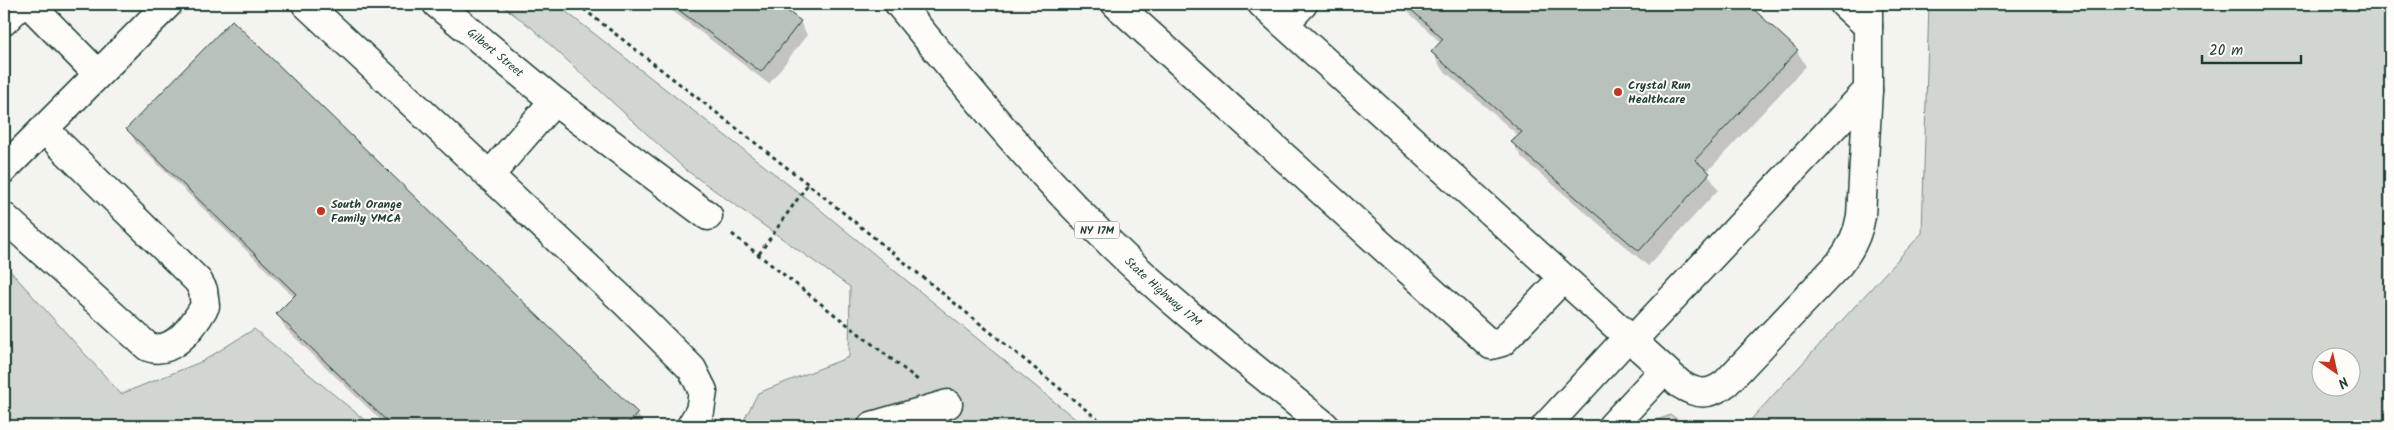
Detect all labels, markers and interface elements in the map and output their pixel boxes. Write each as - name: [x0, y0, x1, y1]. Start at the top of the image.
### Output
- street label: Gilbert Street: [463, 24, 528, 82]
- scale bar: [2202, 32, 2300, 64]
- text: 20 m: [2209, 39, 2243, 63]
- place label: Crystal Run Healthcare: [1628, 76, 1691, 109]
- marker: Crystal Run Healthcare: [1612, 86, 1624, 98]
- place label: South Orange Family YMCA: [331, 195, 402, 228]
- marker: South Orange Family YMCA: [315, 205, 327, 217]
- road number: NY 17M: [1074, 222, 1120, 238]
- street label: State Highway 17M: [1120, 253, 1206, 332]
- north arrow: [2312, 348, 2362, 398]
- text: N: [2333, 370, 2353, 394]

